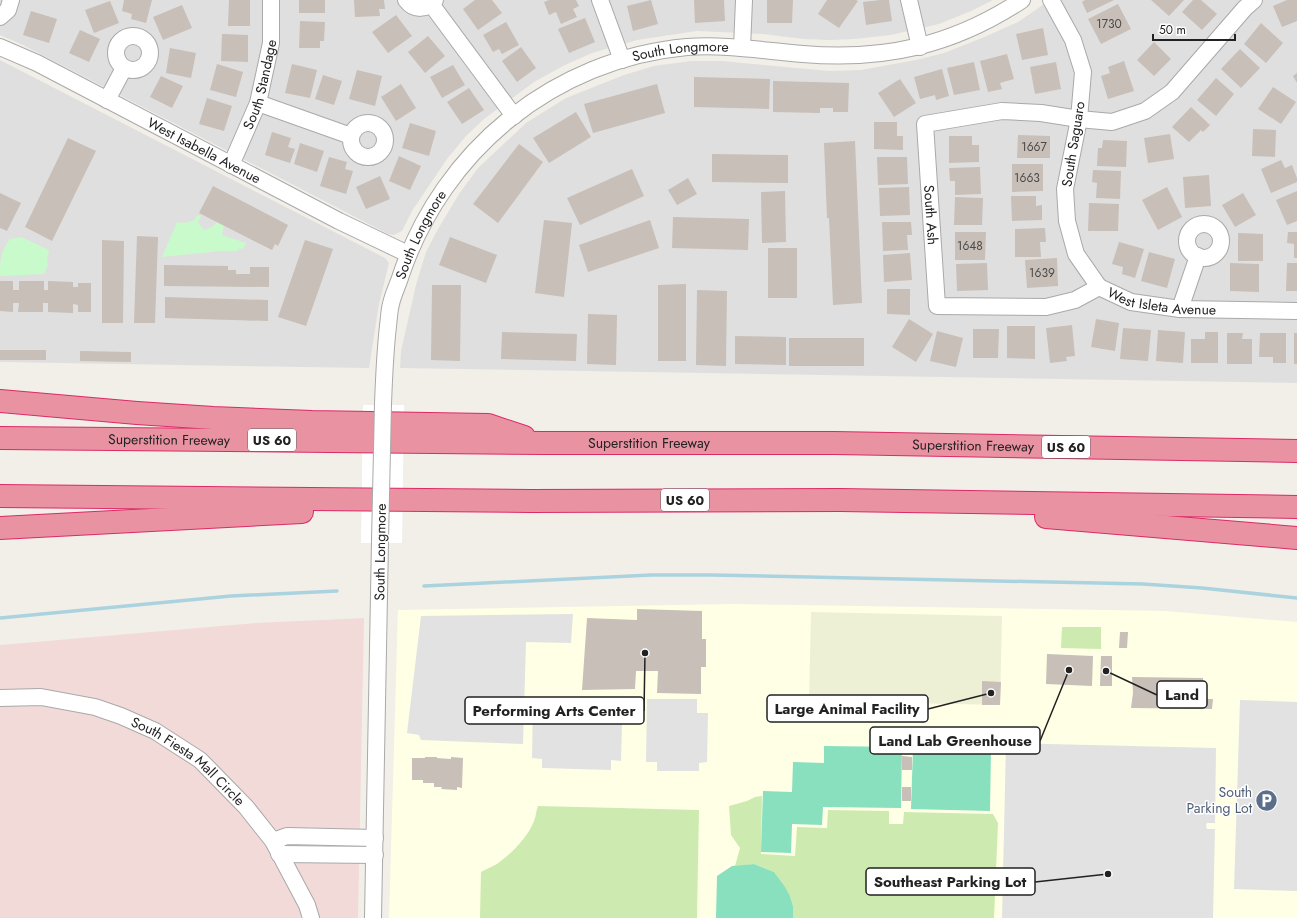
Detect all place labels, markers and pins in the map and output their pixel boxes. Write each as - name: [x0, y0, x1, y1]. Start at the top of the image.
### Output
- callout: Land: [1157, 681, 1207, 708]
- callout: Large Animal Facility: [767, 695, 928, 722]
- callout: Performing Arts Center: [465, 697, 644, 724]
- callout: Land Lab Greenhouse: [870, 727, 1040, 754]
- place label: South Parking Lot: [1187, 782, 1253, 818]
- parking icon: South Parking Lot: [1254, 787, 1280, 813]
- callout: Southeast Parking Lot: [866, 868, 1035, 895]

